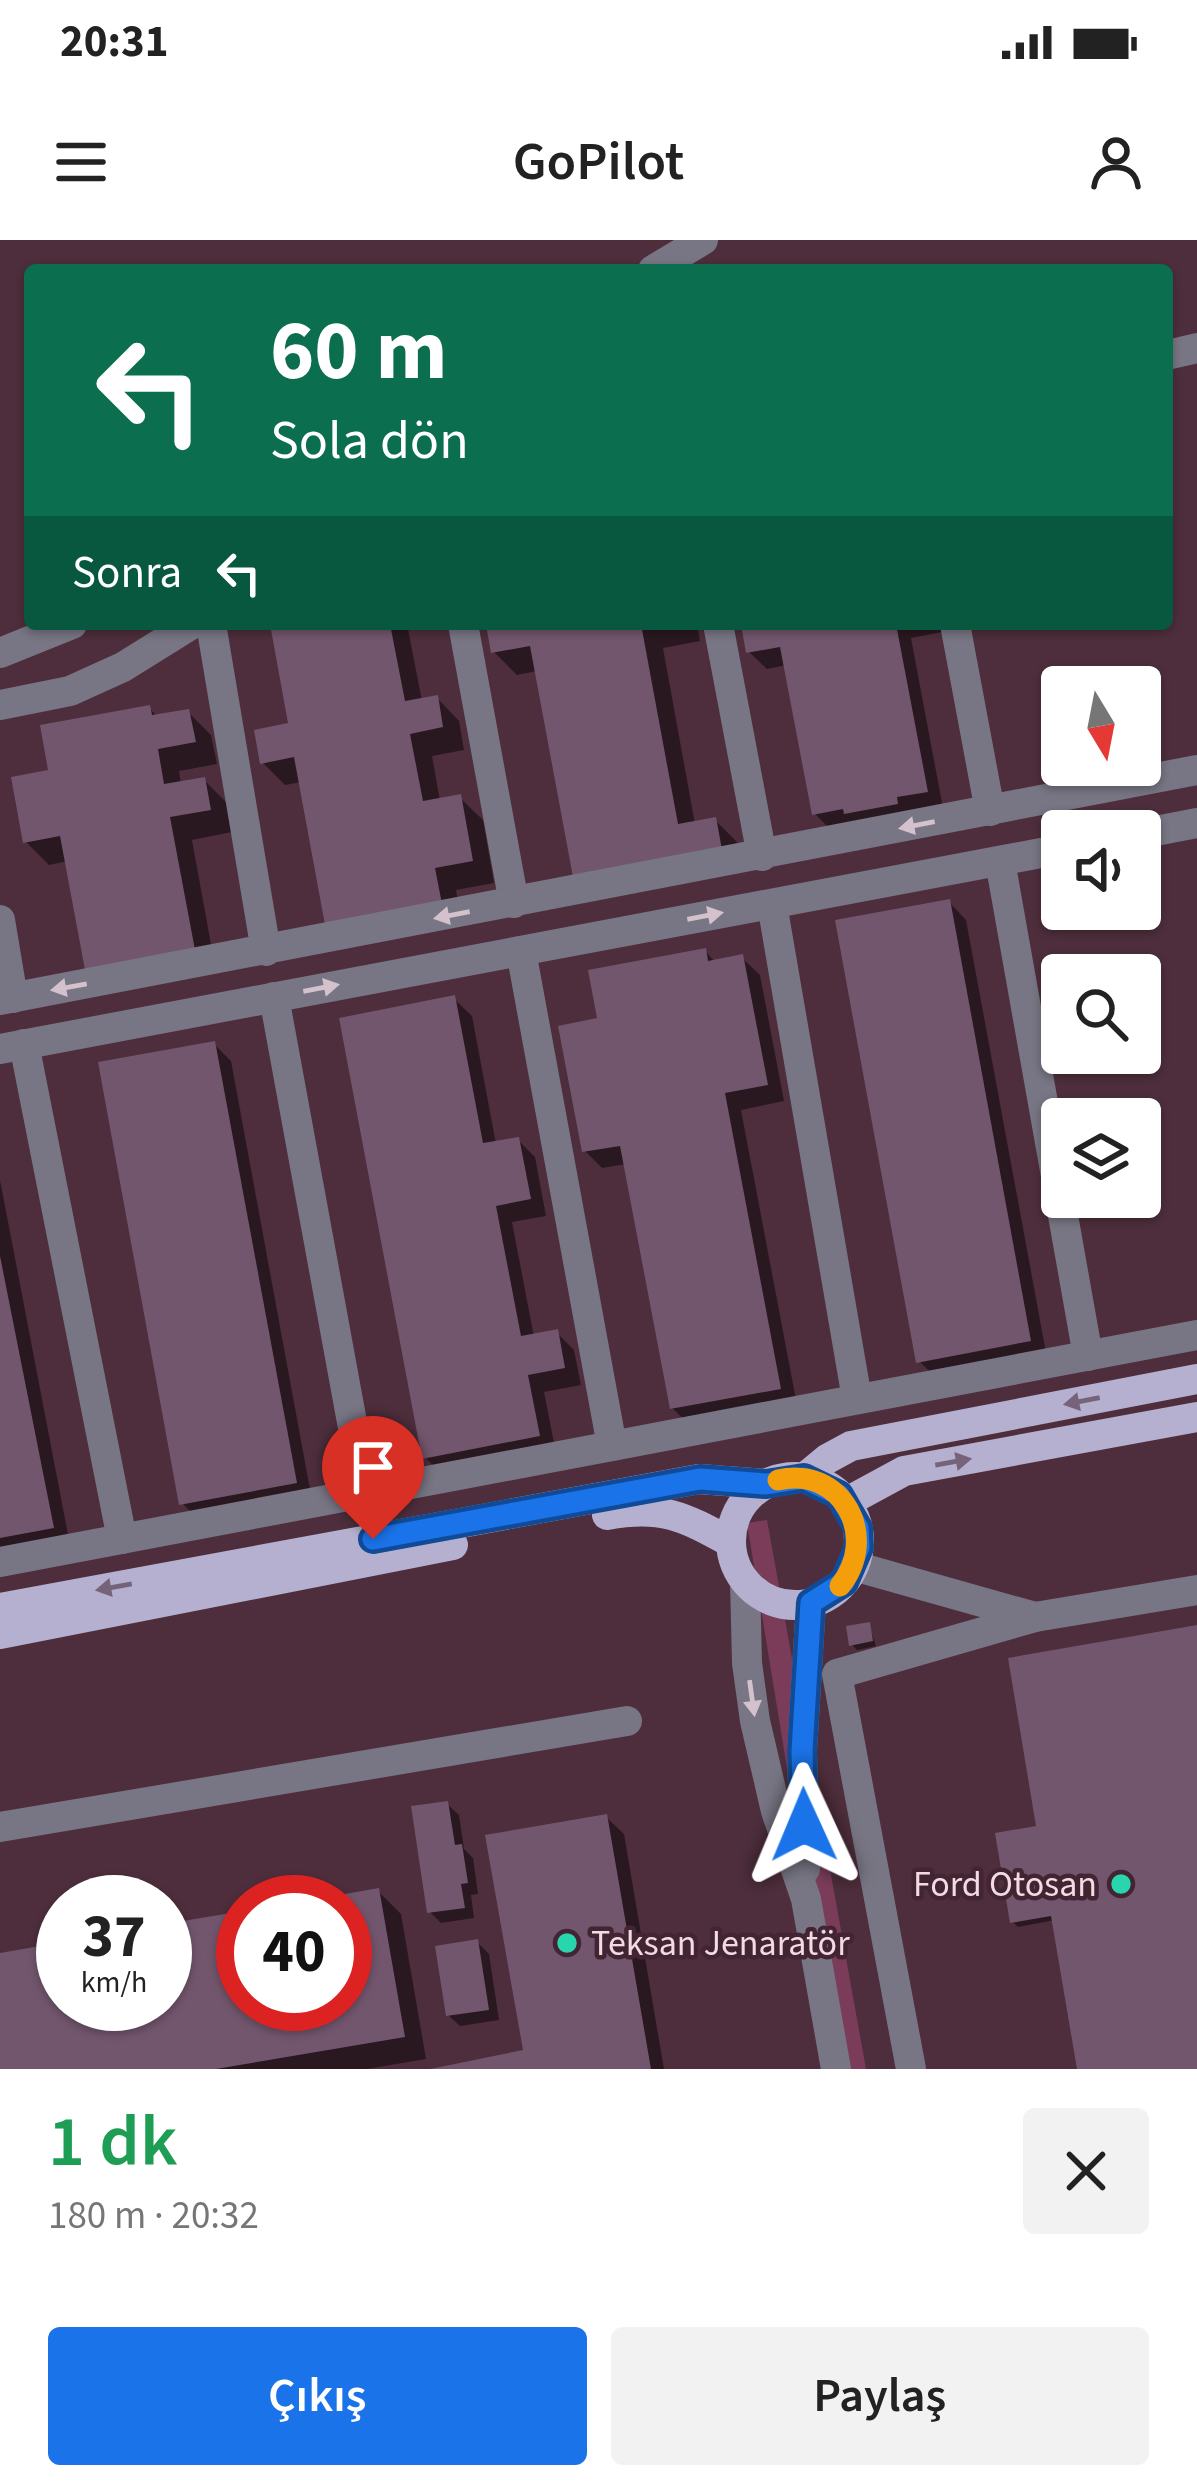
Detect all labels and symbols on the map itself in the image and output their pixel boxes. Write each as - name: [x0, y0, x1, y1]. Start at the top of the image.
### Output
- north arrow: [1041, 666, 1161, 786]
- one-way arrow: [898, 816, 936, 835]
- one-way arrow: [686, 906, 724, 925]
- one-way arrow: [433, 907, 470, 926]
- one-way arrow: [303, 978, 341, 997]
- one-way arrow: [49, 979, 87, 997]
- one-way arrow: [1063, 1392, 1100, 1411]
- pin: [322, 1416, 424, 1539]
- one-way arrow: [935, 1452, 972, 1471]
- one-way arrow: [94, 1578, 132, 1597]
- one-way arrow: [743, 1680, 762, 1718]
- position arrow: [741, 1762, 867, 1888]
- place label: Ford Otosan: [913, 1859, 1097, 1910]
- marker: Ford Otosan: [1108, 1871, 1134, 1897]
- speed limit sign: 40: [216, 1875, 372, 2031]
- place label: Teksan Jenaratör: [591, 1918, 850, 1969]
- marker: Teksan Jenaratör: [554, 1930, 580, 1956]

